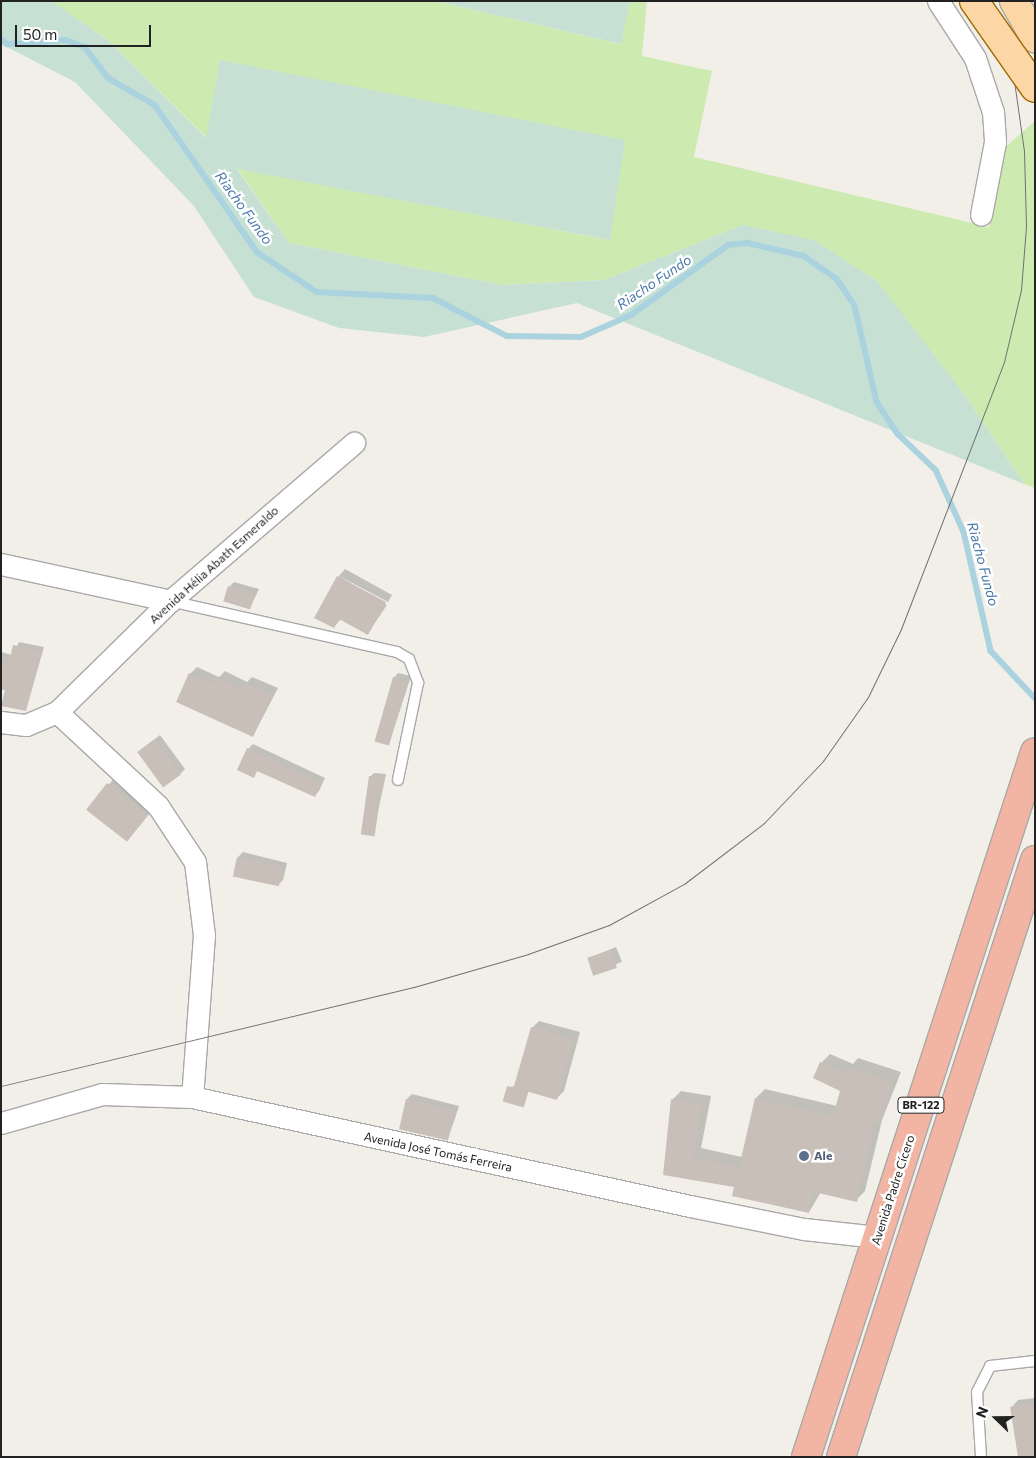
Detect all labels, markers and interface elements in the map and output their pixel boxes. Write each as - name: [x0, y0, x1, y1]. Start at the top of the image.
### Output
- scale bar: [18, 15, 154, 47]
- text: 50 m: [23, 25, 57, 43]
- water label: Riacho Fundo: [212, 168, 276, 248]
- water label: Riacho Fundo: [613, 251, 695, 313]
- street label: Avenida Hélia Abath Esmeraldo: [146, 503, 282, 627]
- water label: Riacho Fundo: [964, 520, 1002, 608]
- road number: BR-122: [897, 1096, 945, 1114]
- street label: Avenida José Tomás Ferreira: [363, 1129, 513, 1175]
- street label: Avenida Padre Cícero: [868, 1133, 918, 1247]
- place label: Ale: [814, 1149, 832, 1163]
- marker: Ale: [798, 1150, 810, 1162]
- north arrow: [971, 1393, 1021, 1443]
- text: N: [972, 1404, 991, 1420]

